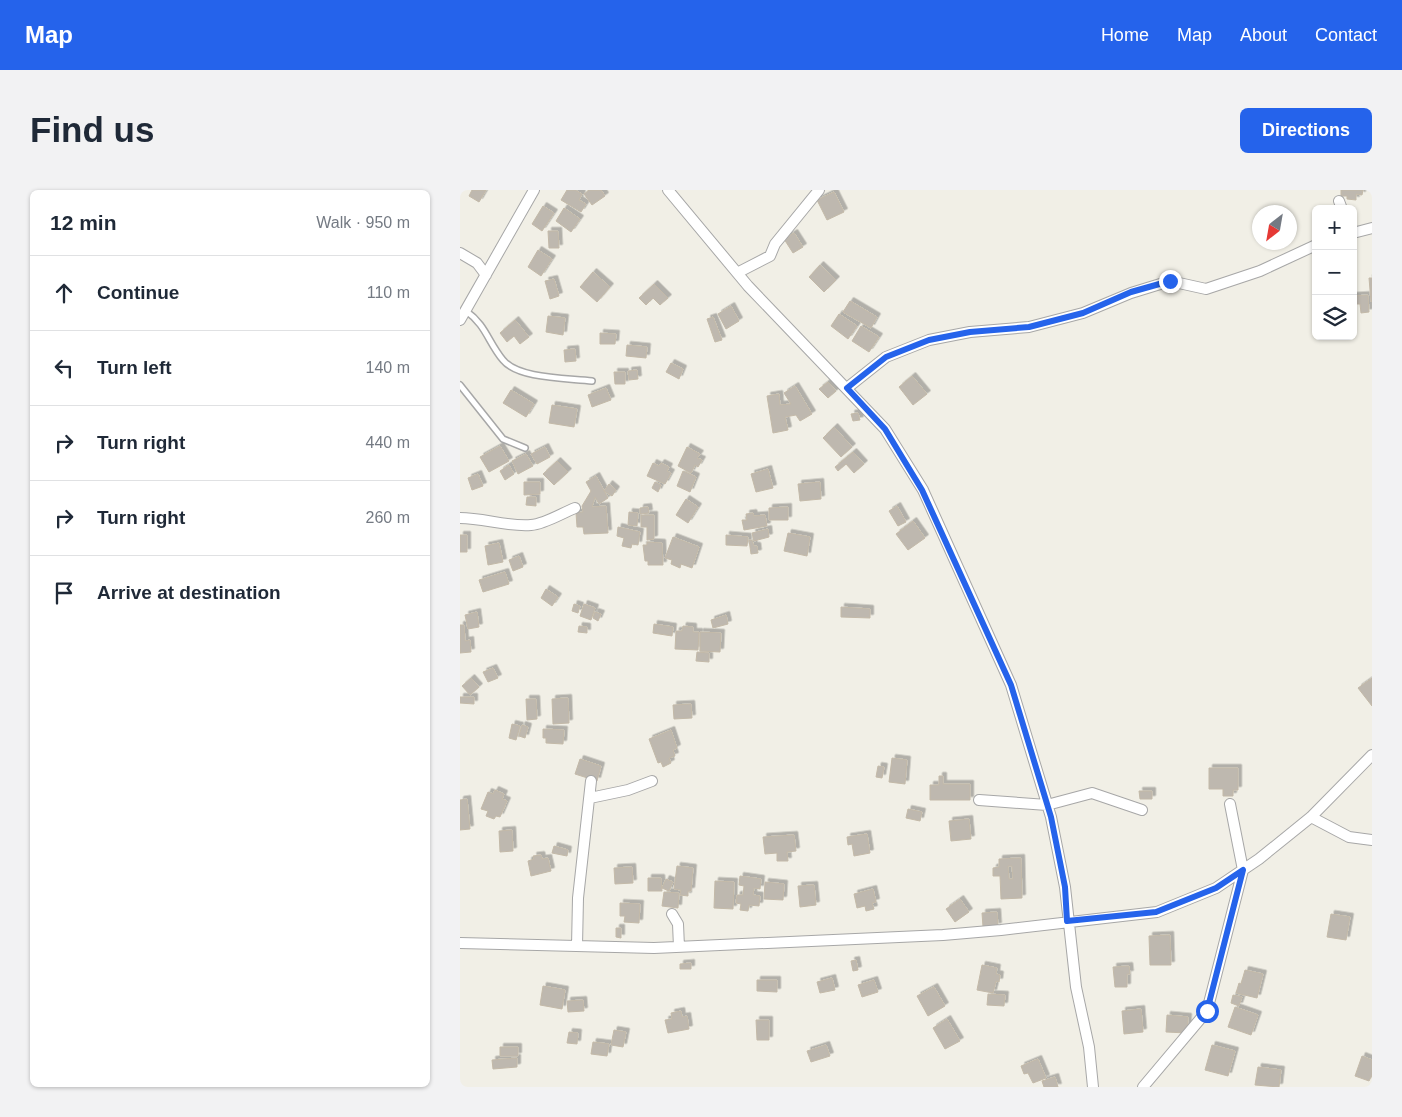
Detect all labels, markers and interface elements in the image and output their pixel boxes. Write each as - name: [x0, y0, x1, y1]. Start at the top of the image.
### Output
- text: Map: [25, 21, 73, 48]
- text: Home: [1101, 25, 1149, 45]
- text: Map: [1177, 25, 1212, 45]
- text: About: [1240, 25, 1287, 45]
- text: Contact: [1315, 25, 1377, 45]
- button: Directions: [1240, 108, 1372, 153]
- text: Find us: [30, 110, 154, 149]
- north arrow: [1252, 205, 1297, 250]
- map controls: [1312, 205, 1357, 340]
- button: +: [1312, 205, 1357, 250]
- text: 12 min: [50, 211, 117, 234]
- text: Walk · 950 m: [316, 214, 410, 231]
- button: −: [1312, 250, 1357, 295]
- route end: [1159, 270, 1182, 293]
- icon: ahead: [50, 279, 78, 307]
- text: Continue: [97, 282, 179, 303]
- text: 110 m: [367, 284, 410, 301]
- button: layers: [1312, 295, 1357, 340]
- icon: left: [50, 354, 78, 382]
- text: Turn left: [97, 357, 172, 378]
- text: 140 m: [366, 359, 410, 376]
- icon: right: [50, 429, 78, 457]
- text: Turn right: [97, 432, 185, 453]
- text: 440 m: [366, 434, 410, 451]
- icon: right: [50, 504, 78, 532]
- text: Turn right: [97, 507, 185, 528]
- text: 260 m: [366, 509, 410, 526]
- icon: arrive: [50, 579, 78, 607]
- text: Arrive at destination: [97, 582, 281, 603]
- route start: [1196, 1000, 1219, 1023]

